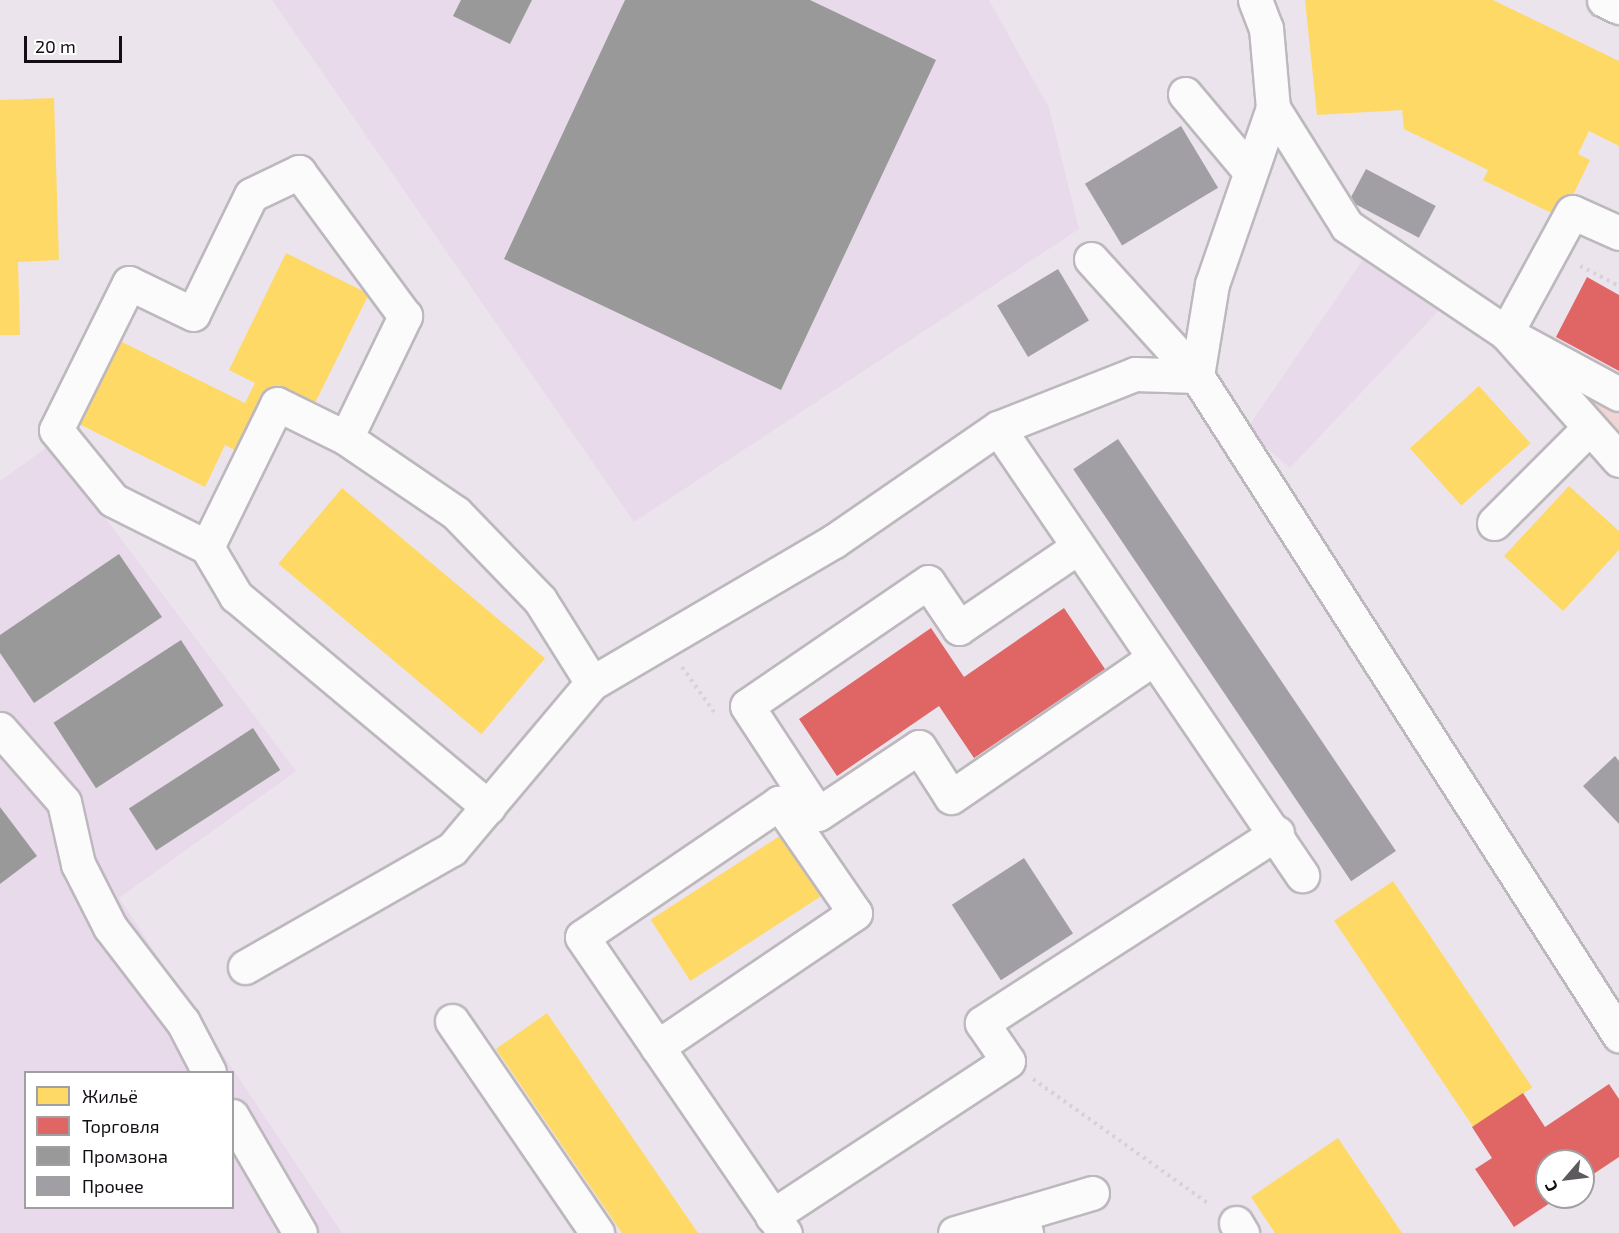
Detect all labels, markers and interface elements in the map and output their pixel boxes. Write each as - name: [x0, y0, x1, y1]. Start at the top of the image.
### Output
- scale bar: [27, 24, 124, 62]
- text: 20 m: [35, 35, 76, 57]
- legend: [24, 1071, 234, 1209]
- text: Жильё: [82, 1085, 138, 1107]
- text: Торговля: [82, 1115, 160, 1137]
- text: Промзона: [82, 1145, 168, 1167]
- north arrow: [1535, 1149, 1595, 1209]
- text: Прочее: [82, 1175, 144, 1197]
- text: С: [1540, 1178, 1561, 1195]

